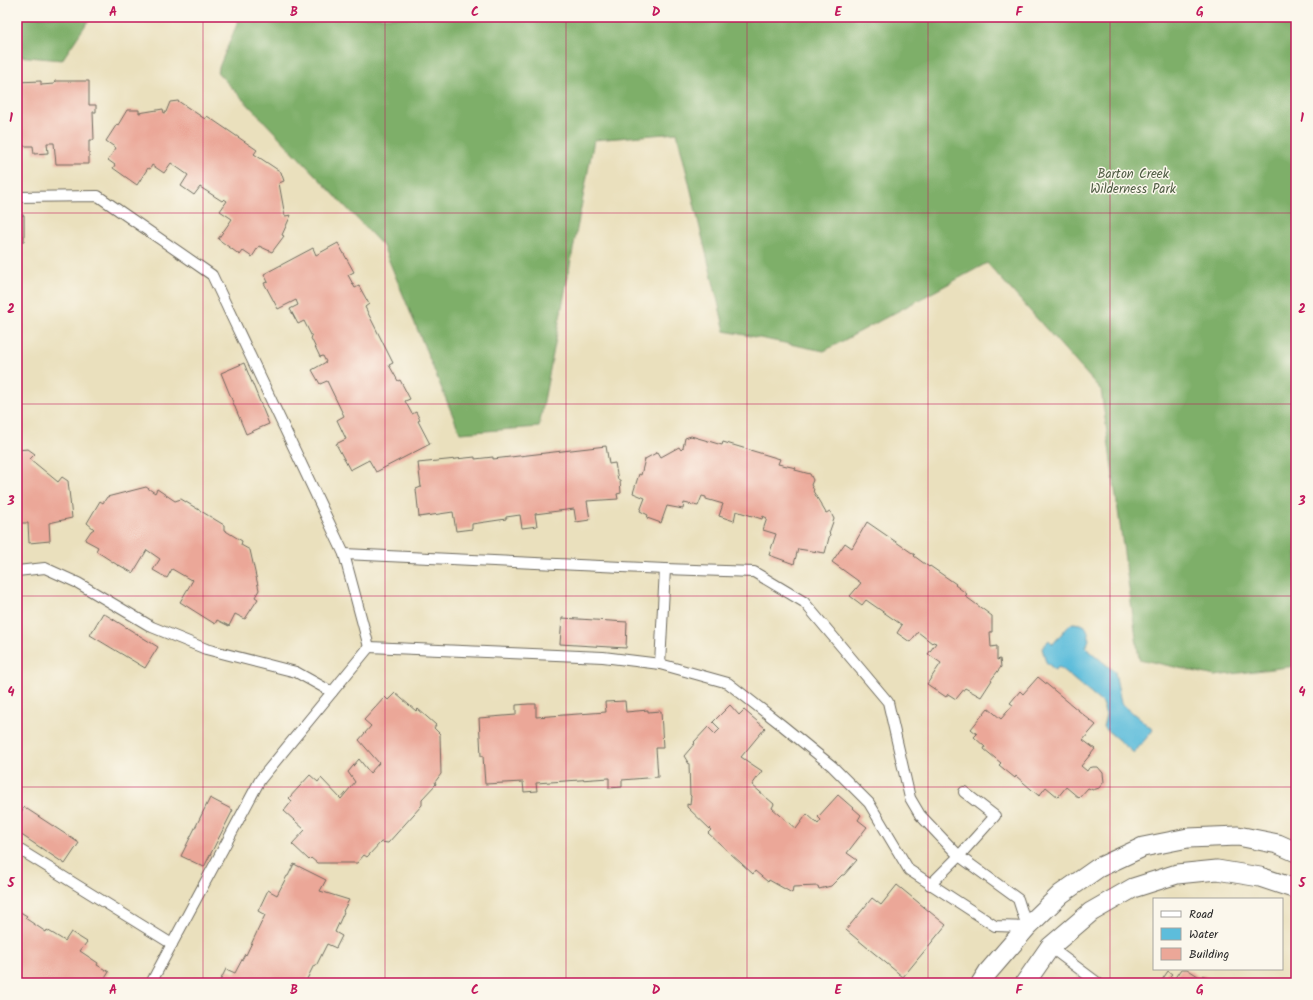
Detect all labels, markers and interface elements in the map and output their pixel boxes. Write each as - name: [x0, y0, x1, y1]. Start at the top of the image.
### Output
- text: A: [109, 2, 117, 23]
- text: B: [290, 2, 298, 23]
- text: C: [471, 2, 479, 23]
- text: D: [652, 2, 661, 23]
- text: E: [834, 2, 842, 23]
- text: F: [1015, 2, 1023, 23]
- text: G: [1196, 2, 1204, 23]
- text: 1: [9, 108, 13, 129]
- text: 1: [1300, 108, 1304, 129]
- park label: Barton Creek Wilderness Park: [1090, 164, 1177, 200]
- text: 2: [7, 299, 15, 320]
- text: 2: [1298, 299, 1306, 320]
- text: 3: [6, 491, 15, 512]
- text: 3: [1297, 491, 1306, 512]
- text: 4: [7, 682, 15, 703]
- text: 4: [1298, 682, 1306, 703]
- text: 5: [7, 873, 16, 894]
- text: 5: [1298, 873, 1307, 894]
- legend: [1153, 898, 1283, 970]
- text: Road: [1189, 905, 1214, 924]
- text: Water: [1189, 925, 1219, 944]
- text: Building: [1189, 945, 1229, 964]
- text: A: [109, 980, 117, 1000]
- text: B: [290, 980, 298, 1000]
- text: C: [471, 980, 479, 1000]
- text: D: [652, 980, 661, 1000]
- text: E: [834, 980, 842, 1000]
- text: F: [1015, 980, 1023, 1000]
- text: G: [1196, 980, 1204, 1000]

